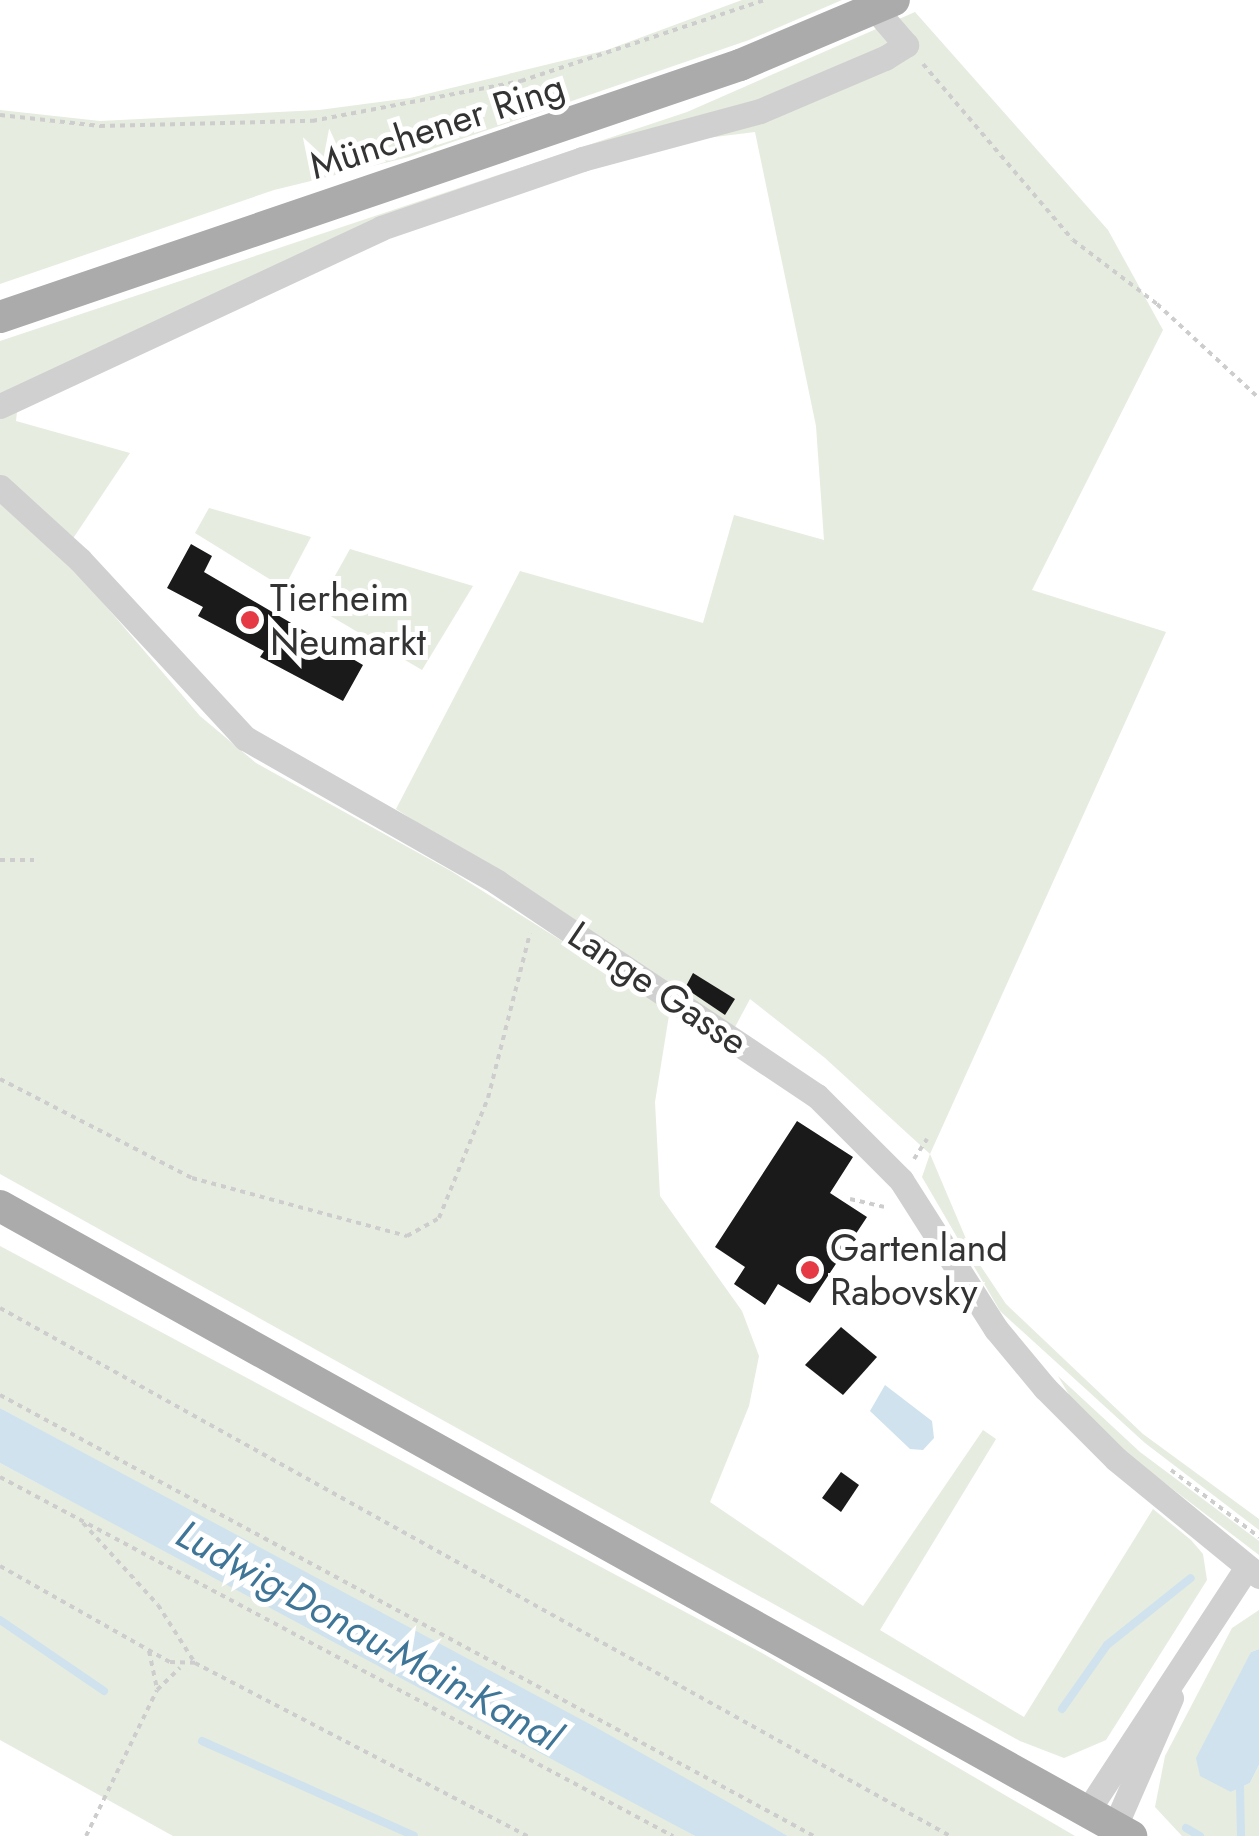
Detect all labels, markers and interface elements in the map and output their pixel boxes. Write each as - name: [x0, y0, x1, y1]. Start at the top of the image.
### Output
- street label: Münchener Ring: [304, 63, 570, 189]
- place label: Tierheim Neumarkt: [270, 575, 426, 664]
- marker: Tierheim Neumarkt: [239, 609, 261, 631]
- street label: Lange Gasse: [560, 912, 756, 1064]
- place label: Gartenland Rabovsky: [830, 1225, 1008, 1314]
- marker: Gartenland Rabovsky: [799, 1259, 821, 1281]
- water label: Ludwig-Donau-Main-Kanal: [168, 1509, 570, 1761]

